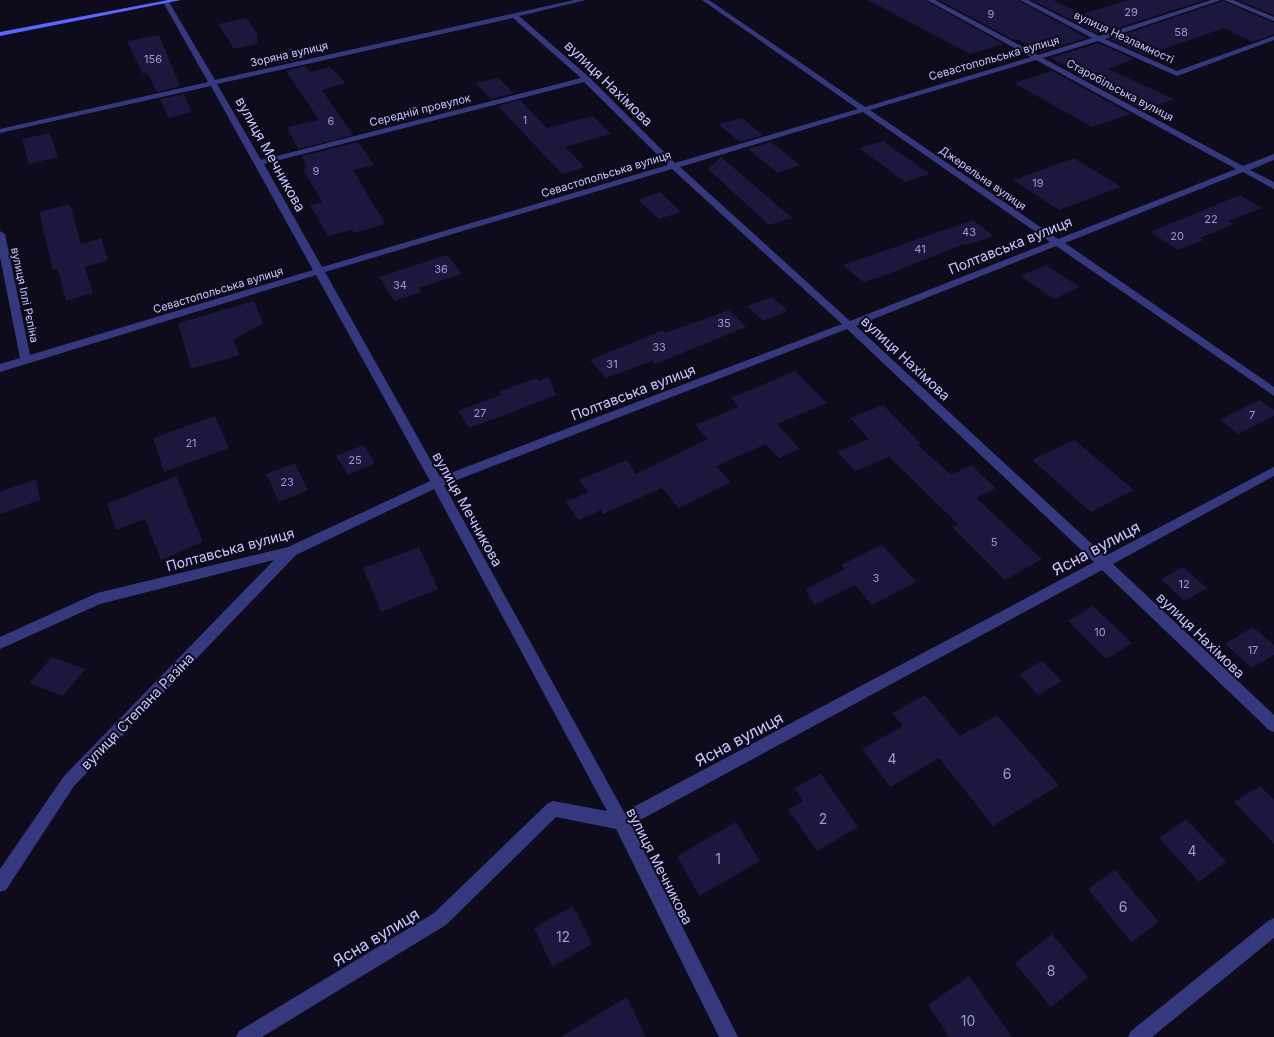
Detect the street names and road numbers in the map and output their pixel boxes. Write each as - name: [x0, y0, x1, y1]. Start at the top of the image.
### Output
- street label: вулиця Незламності: [1072, 8, 1176, 66]
- street label: Севастопольська вулиця: [927, 33, 1061, 83]
- street label: вулиця Нахімова: [561, 37, 657, 129]
- street label: Зоряна вулиця: [249, 38, 329, 70]
- street label: Старобільська вулиця: [1064, 56, 1176, 124]
- street label: Середній провулок: [368, 91, 472, 129]
- street label: вулиця Мечникова: [232, 94, 310, 214]
- street label: Джерельна вулиця: [937, 143, 1029, 213]
- street label: Севастопольська вулиця: [539, 148, 673, 200]
- street label: Полтавська вулиця: [946, 212, 1074, 278]
- street label: вулиця Іллі Рєпіна: [8, 246, 42, 344]
- street label: Севастопольська вулиця: [151, 264, 285, 316]
- street label: вулиця Нахімова: [858, 312, 954, 404]
- street label: Полтавська вулиця: [568, 360, 698, 424]
- street label: вулиця Мечникова: [429, 449, 507, 569]
- street label: Ясна вулиця: [1049, 516, 1143, 580]
- street label: Полтавська вулиця: [164, 524, 296, 574]
- street label: вулиця Нахімова: [1153, 589, 1249, 681]
- street label: вулиця Степана Разіна: [77, 649, 197, 773]
- street label: Ясна вулиця: [692, 707, 786, 771]
- street label: вулиця Мечникова: [623, 805, 697, 927]
- street label: Ясна вулиця: [329, 904, 423, 970]

